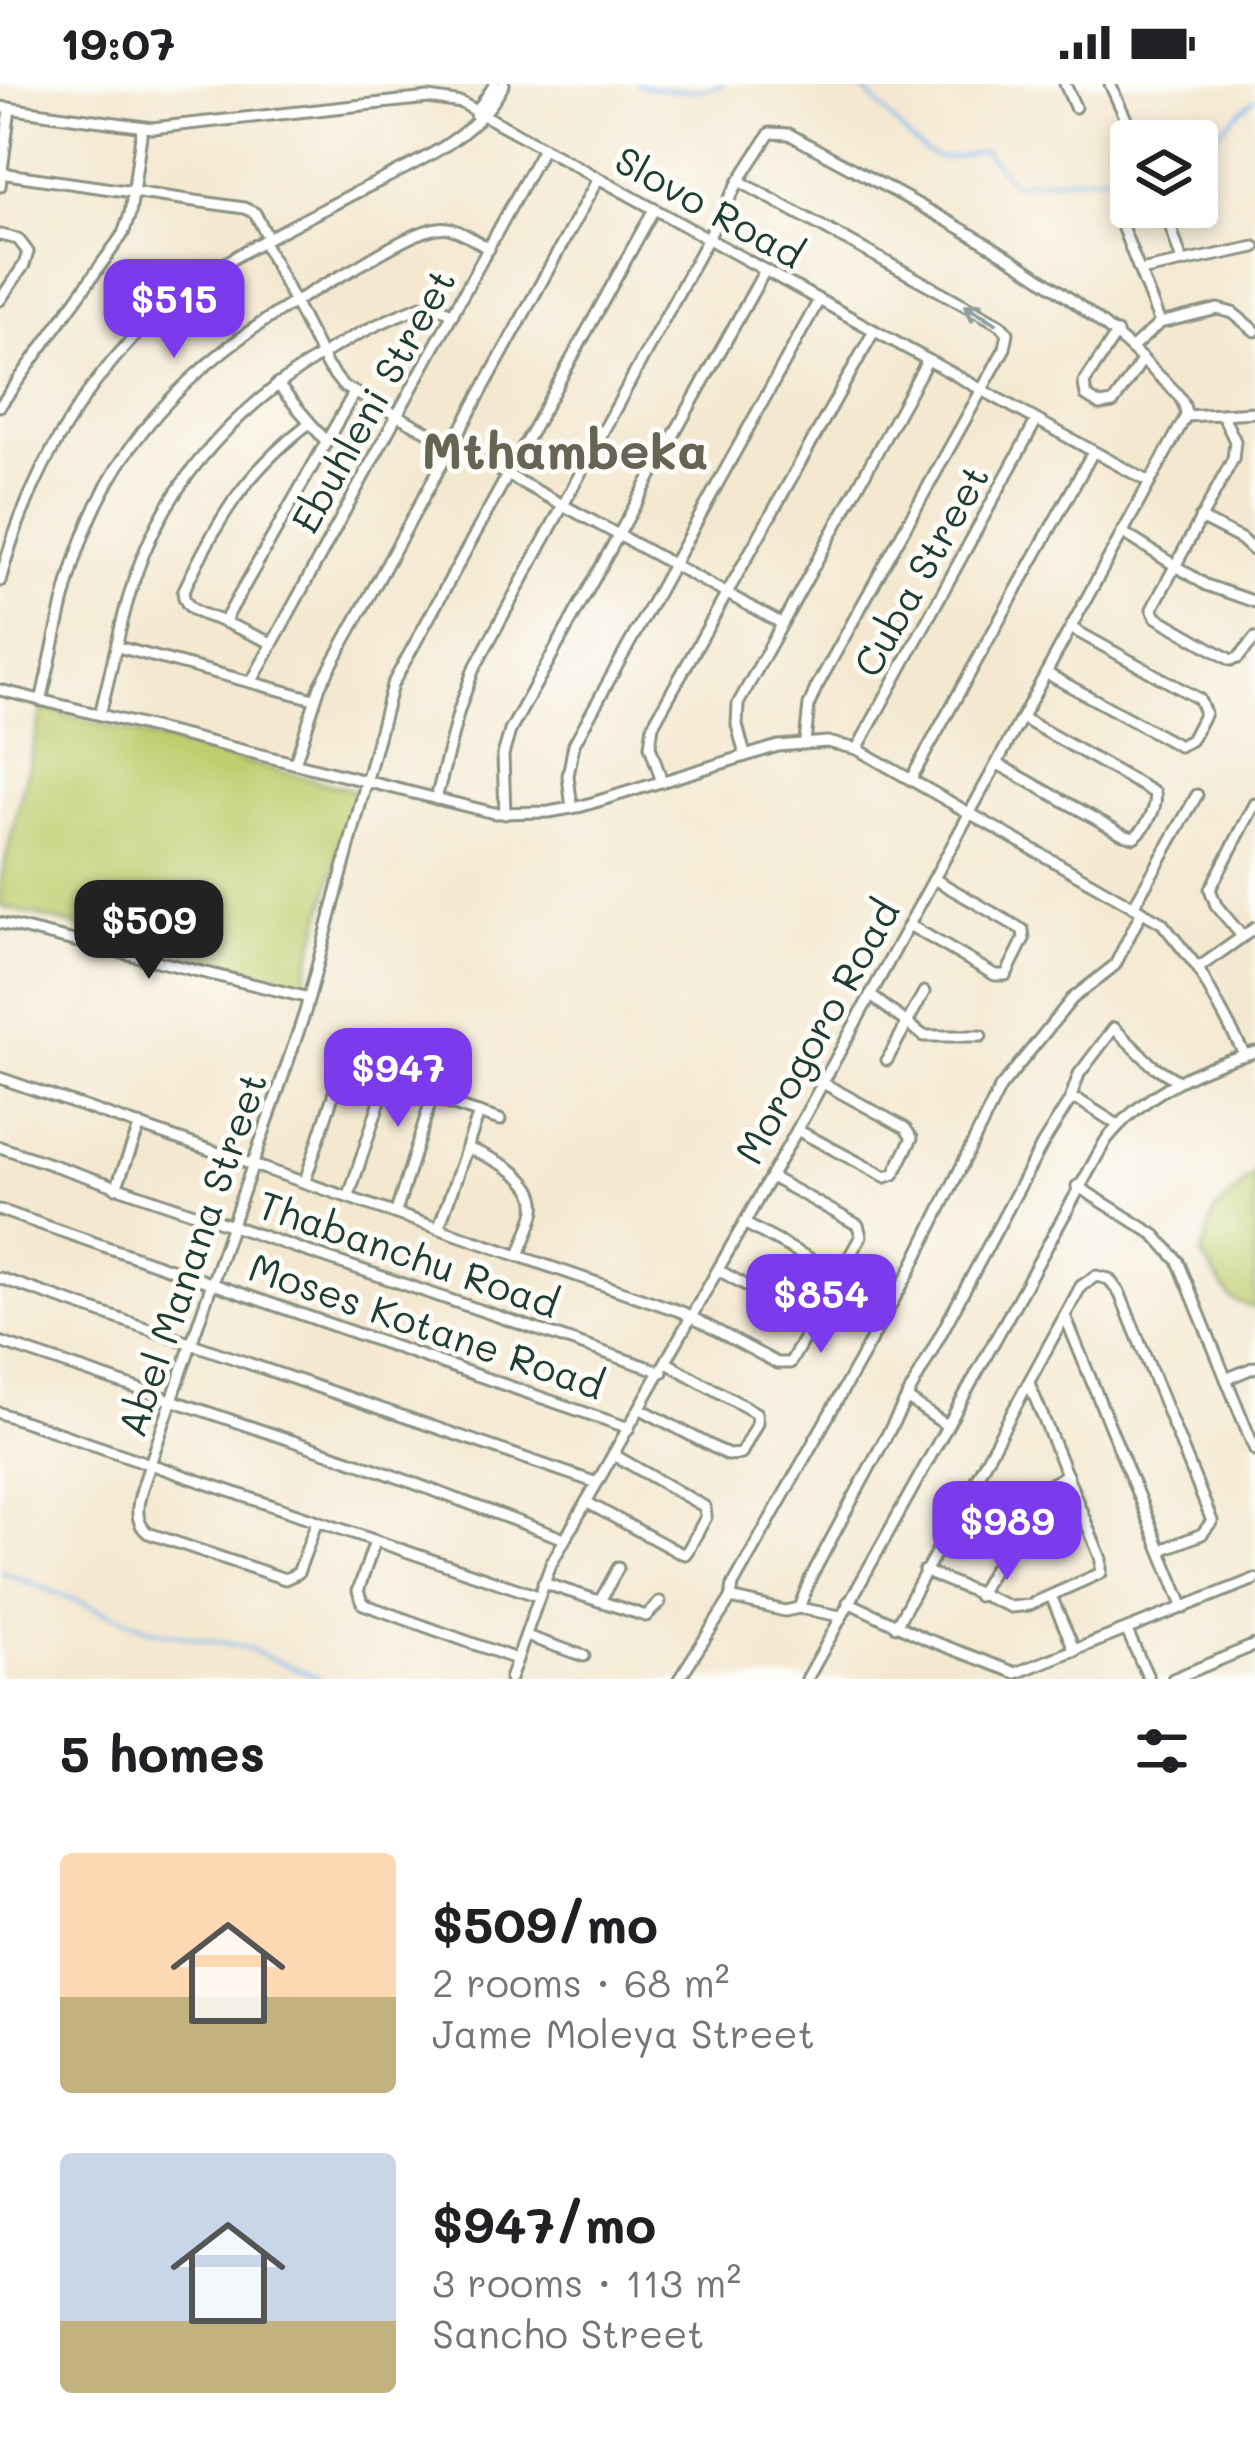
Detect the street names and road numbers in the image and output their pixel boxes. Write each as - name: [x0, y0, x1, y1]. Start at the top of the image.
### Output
- street label: Slovo Road: [607, 133, 813, 279]
- street label: Ebuhleni Street: [278, 259, 466, 541]
- street label: Cuba Street: [841, 455, 999, 685]
- street label: Morogoro Road: [722, 890, 911, 1173]
- street label: Abel Manana Street: [105, 1065, 277, 1443]
- street label: Thabanchu Road: [252, 1178, 566, 1328]
- street label: Moses Kotane Road: [243, 1240, 611, 1410]

